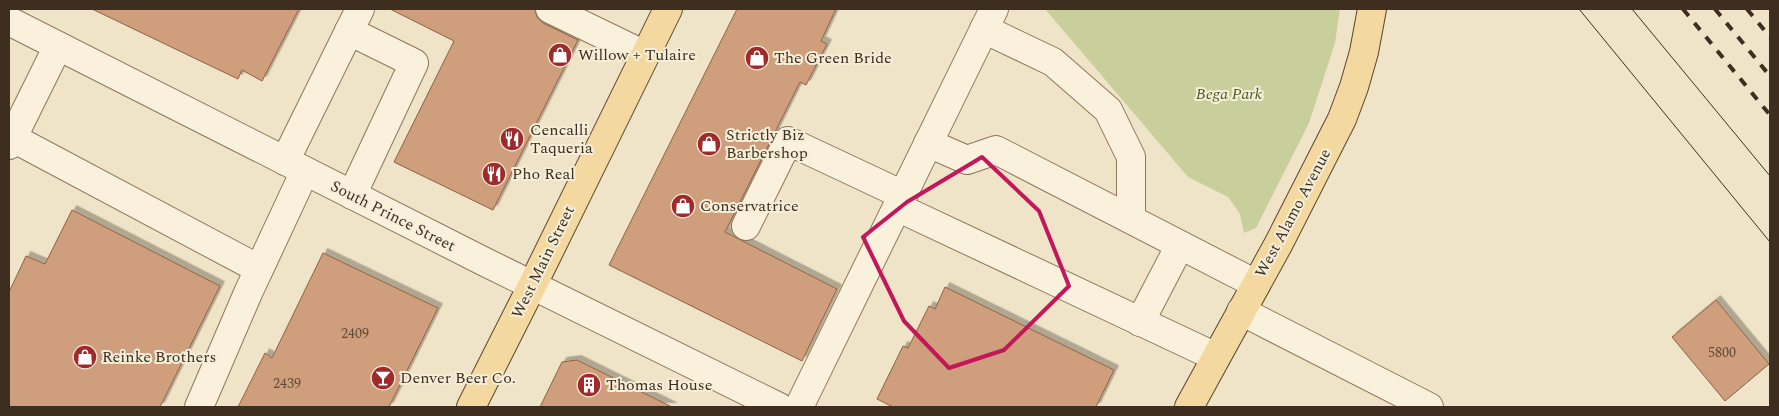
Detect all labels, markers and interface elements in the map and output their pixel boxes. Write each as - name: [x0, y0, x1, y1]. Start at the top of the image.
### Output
- shop icon: Willow + Tulaire: [547, 42, 573, 68]
- place label: Willow + Tulaire: [578, 43, 696, 67]
- shop icon: The Green Bride: [744, 45, 770, 71]
- place label: The Green Bride: [774, 46, 892, 70]
- park label: Bega Park: [1196, 82, 1263, 106]
- place label: Cencalli Taqueria: [530, 118, 593, 160]
- place label: Strictly Biz Barbershop: [726, 123, 808, 165]
- restaurant icon: Cencalli Taqueria: [499, 126, 525, 152]
- shop icon: Strictly Biz Barbershop: [696, 131, 722, 157]
- street label: West Alamo Avenue: [1249, 144, 1337, 282]
- restaurant icon: Pho Real: [481, 161, 507, 187]
- place label: Pho Real: [512, 162, 575, 186]
- street label: South Prince Street: [326, 174, 460, 258]
- shop icon: Conservatrice: [670, 193, 696, 219]
- place label: Conservatrice: [700, 194, 799, 218]
- street label: West Main Street: [505, 201, 581, 323]
- house number: 2409: [341, 323, 369, 344]
- house number: 5800: [1708, 342, 1736, 363]
- shop icon: Reinke Brothers: [72, 344, 98, 370]
- place label: Reinke Brothers: [102, 345, 217, 369]
- bar icon: Denver Beer Co.: [370, 365, 396, 391]
- place label: Denver Beer Co.: [400, 366, 516, 390]
- building icon: Thomas House: [576, 372, 602, 398]
- house number: 2439: [273, 373, 301, 394]
- place label: Thomas House: [606, 373, 712, 397]

